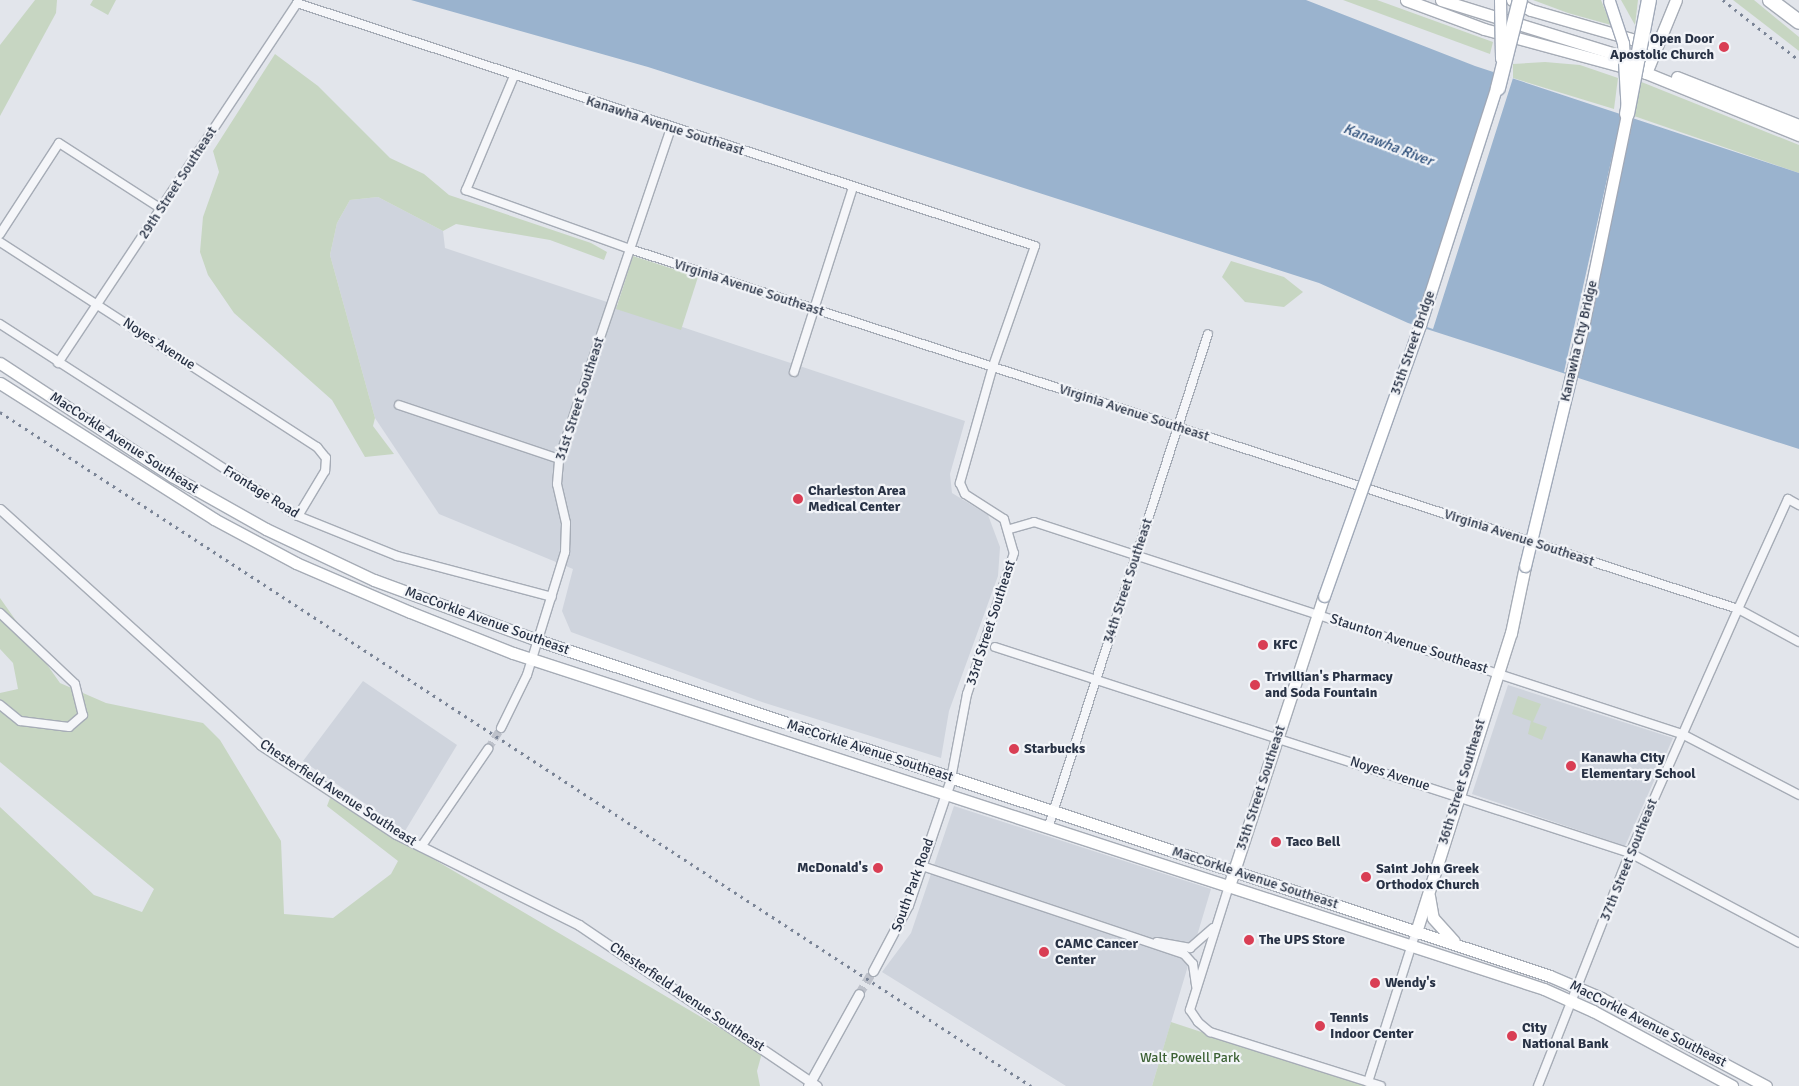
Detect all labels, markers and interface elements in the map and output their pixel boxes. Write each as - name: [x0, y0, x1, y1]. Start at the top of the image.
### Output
- place label: Open Door Apostolic Church: [1610, 31, 1714, 64]
- marker: Open Door Apostolic Church: [1718, 41, 1730, 53]
- street label: Kanawha Avenue Southeast: [584, 92, 746, 160]
- water label: Kanawha River: [1341, 120, 1435, 170]
- street label: 29th Street Southeast: [135, 124, 221, 242]
- street label: Virginia Avenue Southeast: [672, 256, 826, 320]
- street label: Kanawha City Bridge: [1557, 279, 1601, 403]
- street label: 35th Street Bridge: [1387, 288, 1439, 398]
- street label: Noyes Avenue: [120, 314, 198, 374]
- street label: 31st Street Southeast: [552, 335, 608, 463]
- street label: Virginia Avenue Southeast: [1057, 381, 1211, 445]
- street label: MacCorkle Avenue Southeast: [47, 389, 201, 497]
- street label: Frontage Road: [220, 462, 302, 522]
- place label: Charleston Area Medical Center: [808, 483, 906, 516]
- marker: Charleston Area Medical Center: [792, 493, 804, 505]
- street label: Virginia Avenue Southeast: [1442, 506, 1596, 570]
- street label: 34th Street Southeast: [1100, 516, 1156, 646]
- street label: 33rd Street Southeast: [963, 558, 1019, 688]
- street label: MacCorkle Avenue Southeast: [402, 583, 572, 659]
- street label: Staunton Avenue Southeast: [1328, 611, 1490, 677]
- place label: KFC: [1273, 637, 1298, 653]
- marker: KFC: [1257, 639, 1269, 651]
- place label: Trivillian's Pharmacy and Soda Fountain: [1265, 669, 1393, 702]
- marker: Trivillian's Pharmacy and Soda Fountain: [1249, 679, 1261, 691]
- street label: MacCorkle Avenue Southeast: [785, 716, 955, 786]
- street label: 36th Street Southeast: [1435, 717, 1489, 847]
- street label: 35th Street Southeast: [1233, 723, 1289, 853]
- street label: Chesterfield Avenue Southeast: [256, 736, 420, 850]
- place label: Starbucks: [1024, 741, 1085, 757]
- marker: Starbucks: [1008, 743, 1020, 755]
- place label: Kanawha City Elementary School: [1581, 750, 1696, 782]
- street label: Noyes Avenue: [1348, 753, 1432, 795]
- marker: Kanawha City Elementary School: [1565, 760, 1577, 772]
- street label: 37th Street Southeast: [1597, 796, 1661, 924]
- place label: Taco Bell: [1286, 834, 1340, 850]
- street label: South Park Road: [888, 836, 938, 934]
- marker: Taco Bell: [1270, 836, 1282, 848]
- street label: MacCorkle Avenue Southeast: [1170, 843, 1340, 913]
- place label: McDonald's: [797, 860, 868, 876]
- place label: Saint John Greek Orthodox Church: [1376, 861, 1479, 894]
- marker: McDonald's: [872, 862, 884, 874]
- marker: Saint John Greek Orthodox Church: [1360, 871, 1372, 883]
- place label: The UPS Store: [1259, 932, 1345, 948]
- marker: The UPS Store: [1243, 934, 1255, 946]
- place label: CAMC Cancer Center: [1055, 936, 1138, 969]
- street label: Chesterfield Avenue Southeast: [606, 939, 768, 1055]
- marker: CAMC Cancer Center: [1037, 945, 1051, 959]
- place label: Wendy's: [1385, 975, 1436, 991]
- marker: Wendy's: [1369, 977, 1381, 989]
- street label: MacCorkle Avenue Southeast: [1567, 977, 1729, 1071]
- place label: Tennis Indoor Center: [1330, 1010, 1414, 1042]
- marker: Tennis Indoor Center: [1314, 1020, 1326, 1032]
- place label: City National Bank: [1522, 1020, 1609, 1052]
- marker: City National Bank: [1506, 1030, 1518, 1042]
- park label: Walt Powell Park: [1140, 1050, 1240, 1066]

